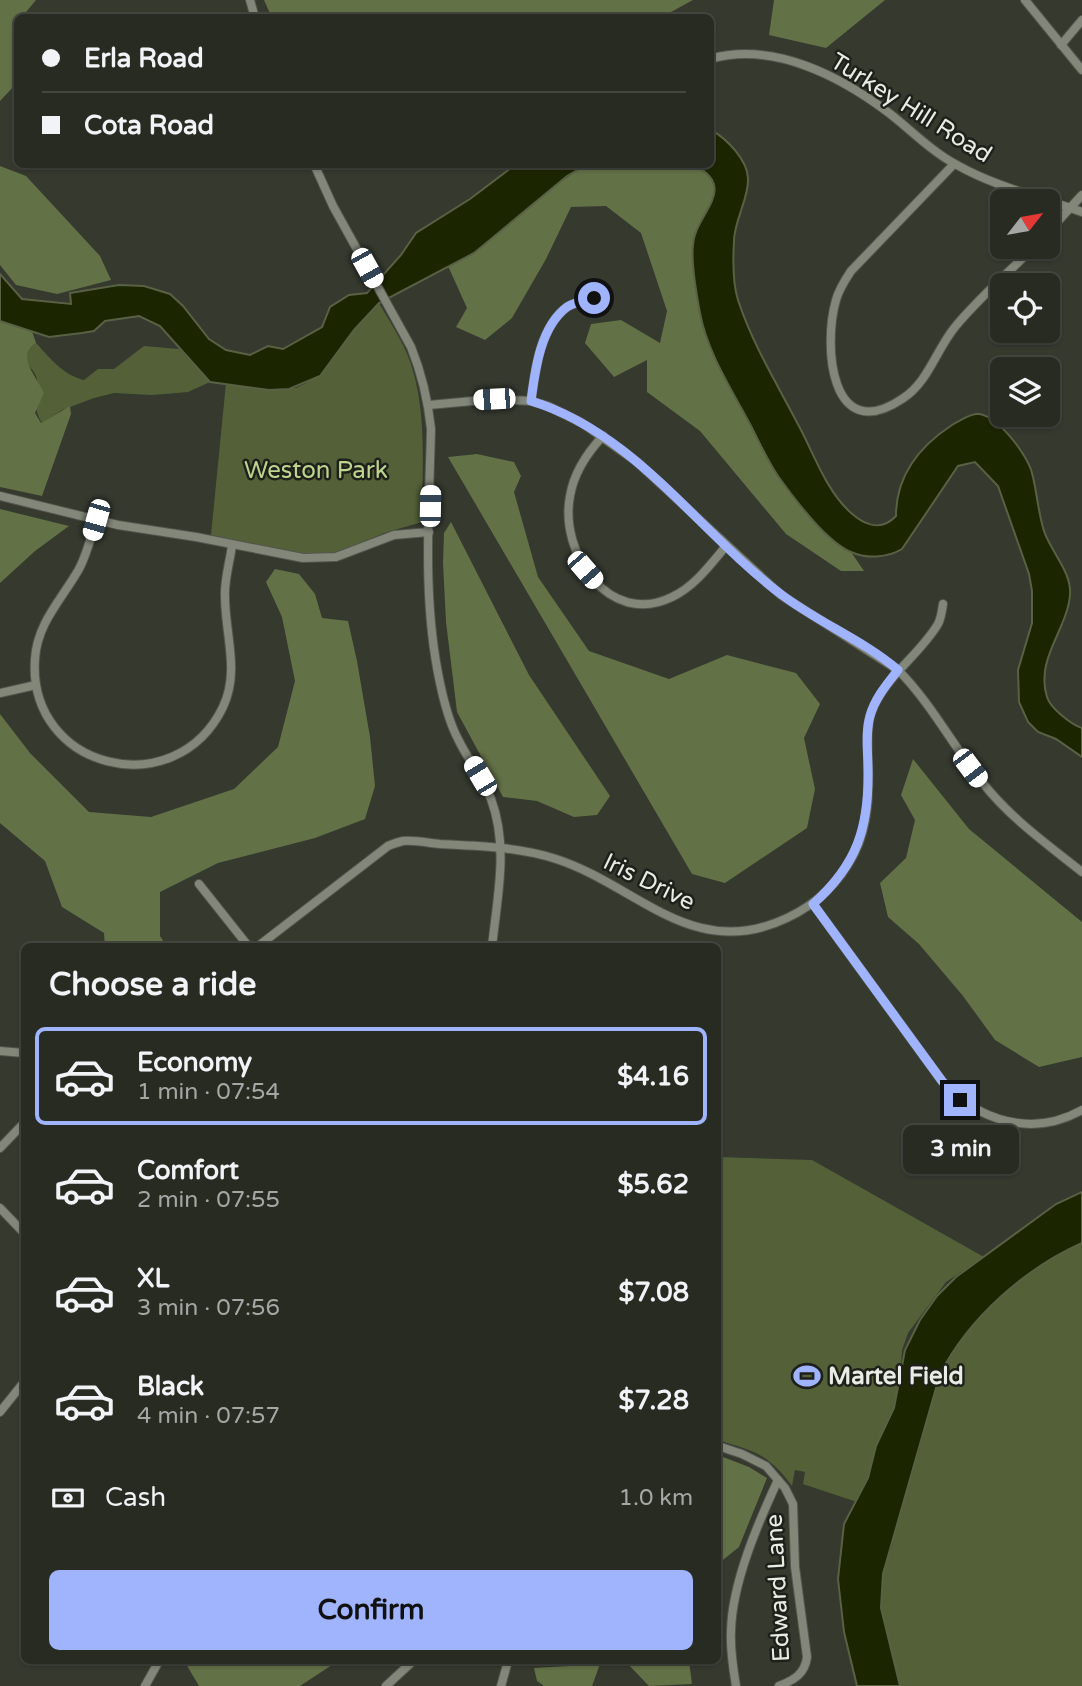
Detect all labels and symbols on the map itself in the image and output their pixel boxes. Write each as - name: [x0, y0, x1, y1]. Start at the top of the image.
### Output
- street label: Turkey Hill Road: [825, 47, 997, 169]
- north arrow: [990, 189, 1060, 259]
- car: [348, 245, 387, 291]
- route start: [578, 282, 610, 314]
- car: [473, 387, 516, 411]
- park label: Weston Park: [244, 456, 388, 485]
- car: [420, 485, 441, 527]
- car: [81, 497, 112, 543]
- car: [564, 547, 607, 593]
- car: [949, 745, 992, 791]
- car: [461, 753, 500, 799]
- street label: Iris Drive: [598, 847, 700, 917]
- route end: [944, 1084, 976, 1116]
- callout: 3 min: [902, 1124, 1018, 1174]
- sports icon: Martel Field: [792, 1361, 822, 1391]
- place label: Martel Field: [828, 1362, 964, 1391]
- street label: Edward Lane: [760, 1513, 796, 1663]

